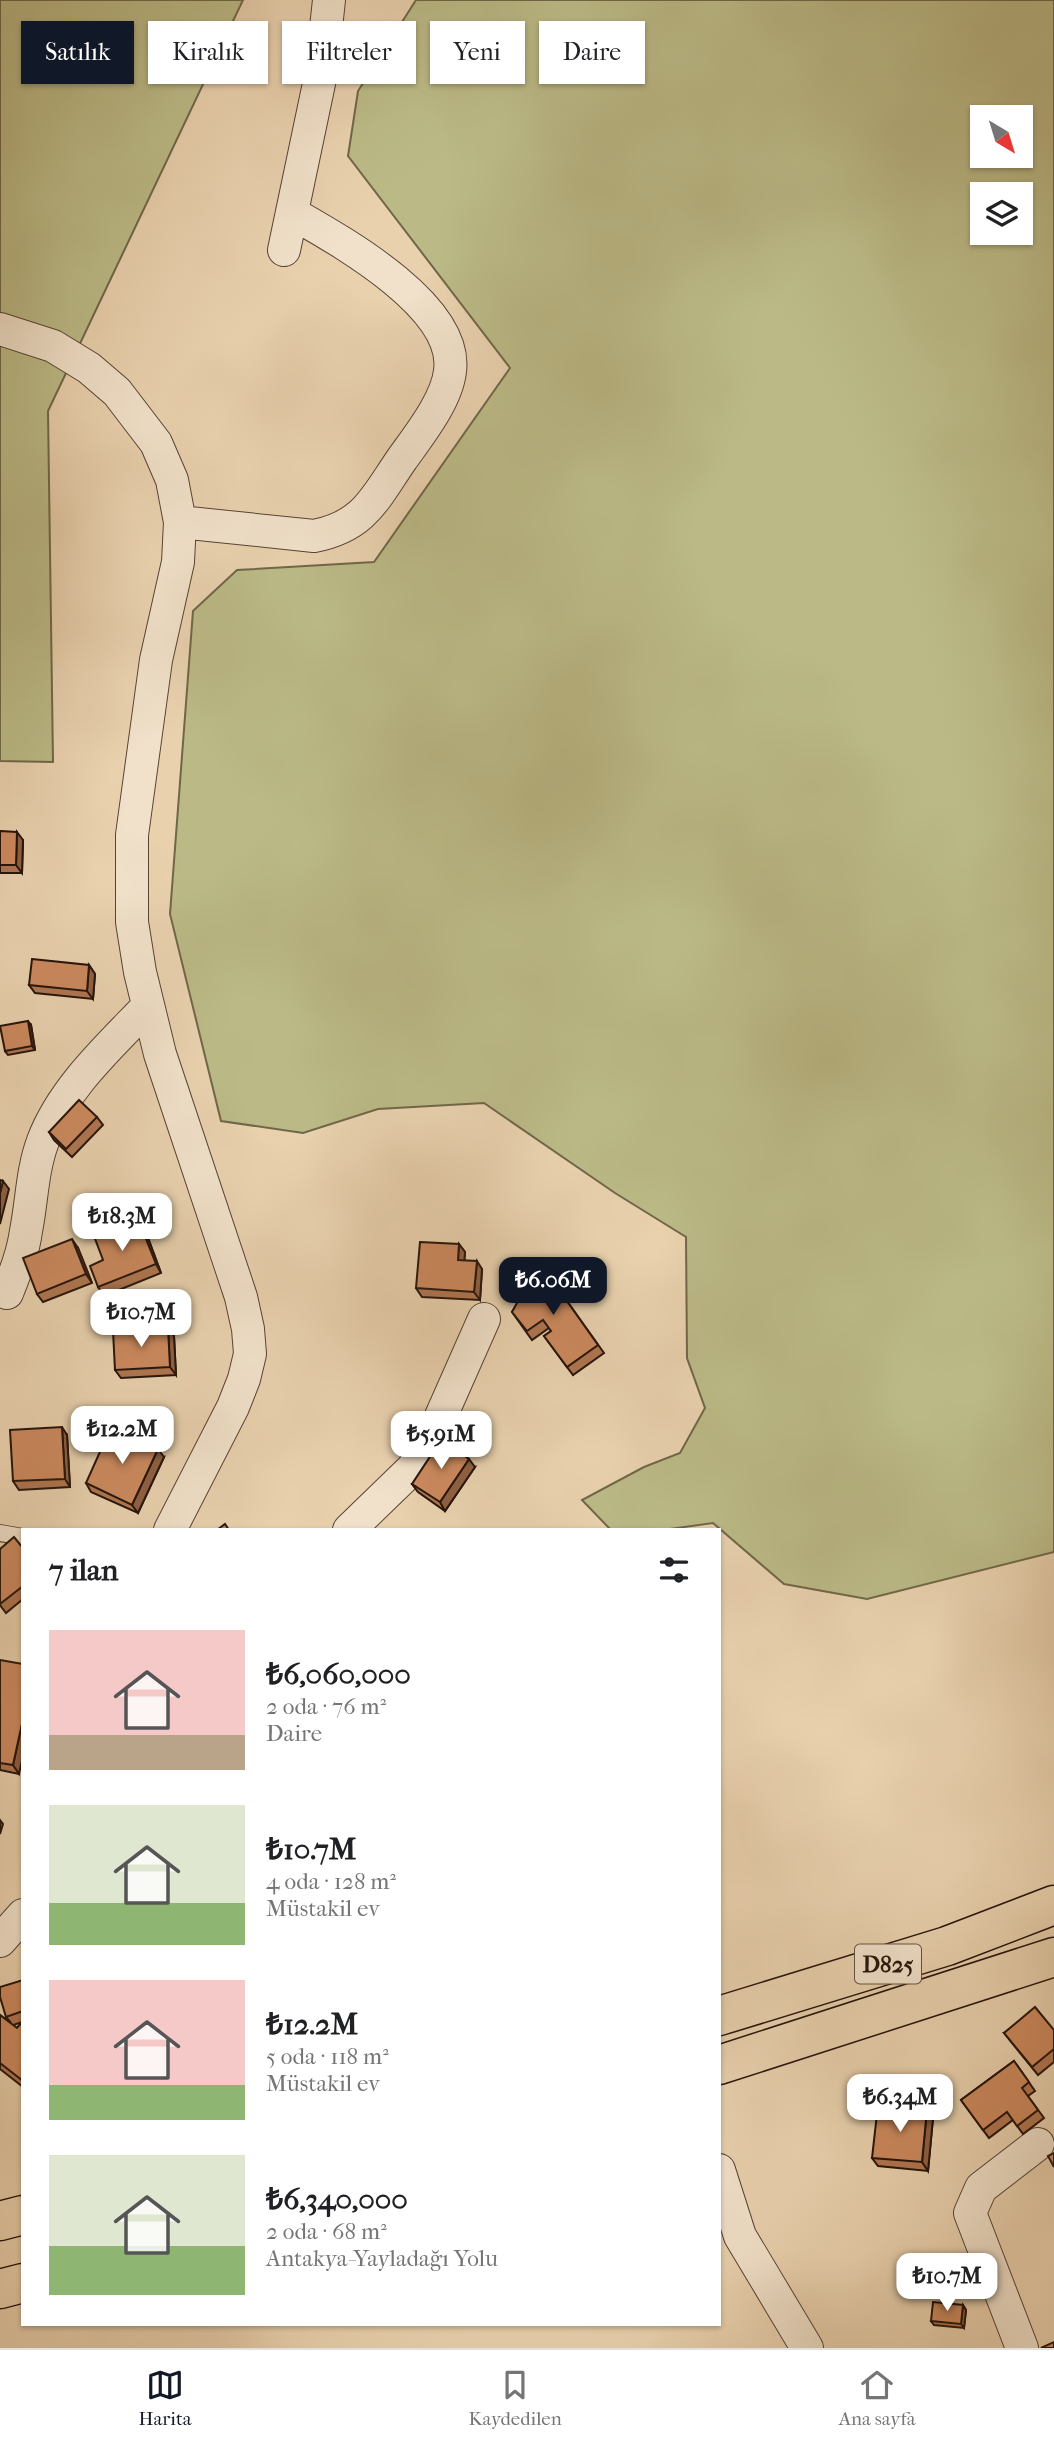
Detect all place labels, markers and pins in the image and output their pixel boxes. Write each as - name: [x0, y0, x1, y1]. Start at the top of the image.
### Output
- pin: ₺18.3M: [65, 1194, 179, 1253]
- pin: ₺6.06M: [496, 1258, 610, 1317]
- pin: ₺10.7M: [84, 1290, 198, 1349]
- pin: ₺12.2M: [65, 1406, 179, 1466]
- pin: ₺5.91M: [384, 1412, 498, 1471]
- pin: ₺6.34M: [843, 2074, 957, 2134]
- pin: ₺10.7M: [890, 2254, 1004, 2313]

